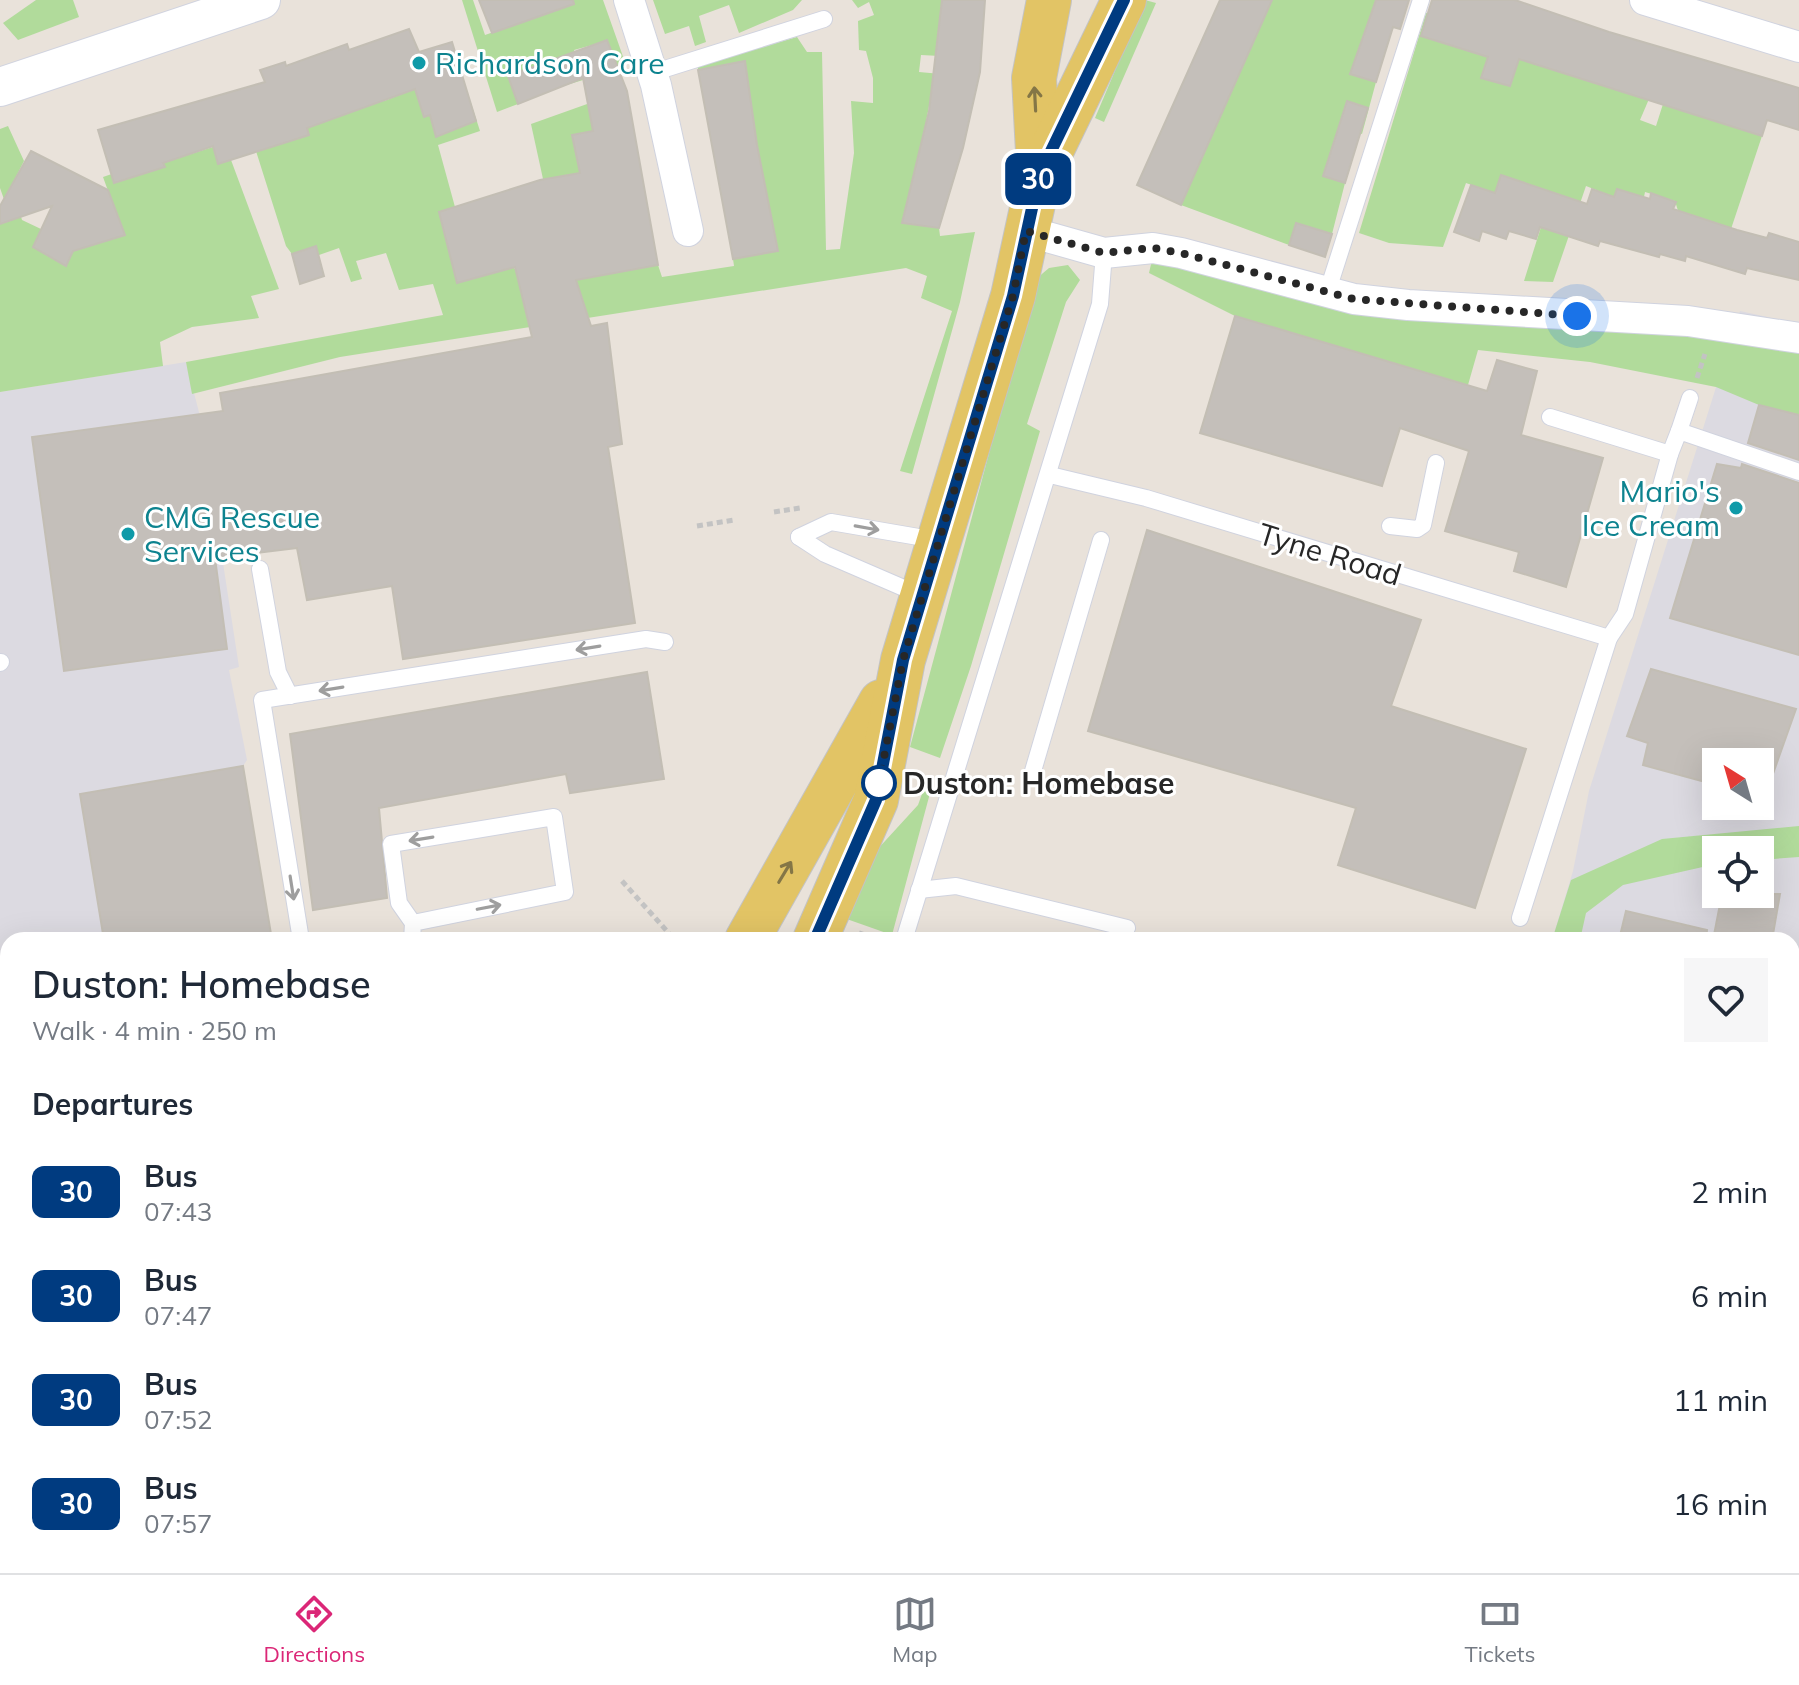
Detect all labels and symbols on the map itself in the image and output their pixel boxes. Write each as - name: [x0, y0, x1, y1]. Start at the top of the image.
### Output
- place label: Richardson Care: [435, 44, 665, 82]
- marker: Richardson Care: [410, 54, 428, 72]
- one-way arrow: [1027, 86, 1042, 113]
- line badge: 30: [1002, 153, 1074, 205]
- your location: [1557, 296, 1597, 336]
- place label: Mario's Ice Cream: [1582, 472, 1720, 544]
- place label: CMG Rescue Services: [144, 498, 320, 570]
- marker: Mario's Ice Cream: [1727, 499, 1745, 517]
- street label: Tyne Road: [1254, 514, 1406, 594]
- one-way arrow: [854, 521, 879, 536]
- marker: CMG Rescue Services: [119, 525, 137, 543]
- one-way arrow: [576, 641, 601, 656]
- one-way arrow: [319, 682, 344, 697]
- north arrow: [1702, 748, 1774, 820]
- place label: Duston: Homebase: [903, 764, 1174, 802]
- marker: Duston: Homebase: [862, 766, 896, 800]
- one-way arrow: [409, 832, 434, 847]
- one-way arrow: [777, 861, 793, 884]
- one-way arrow: [285, 875, 300, 900]
- one-way arrow: [476, 899, 501, 914]

